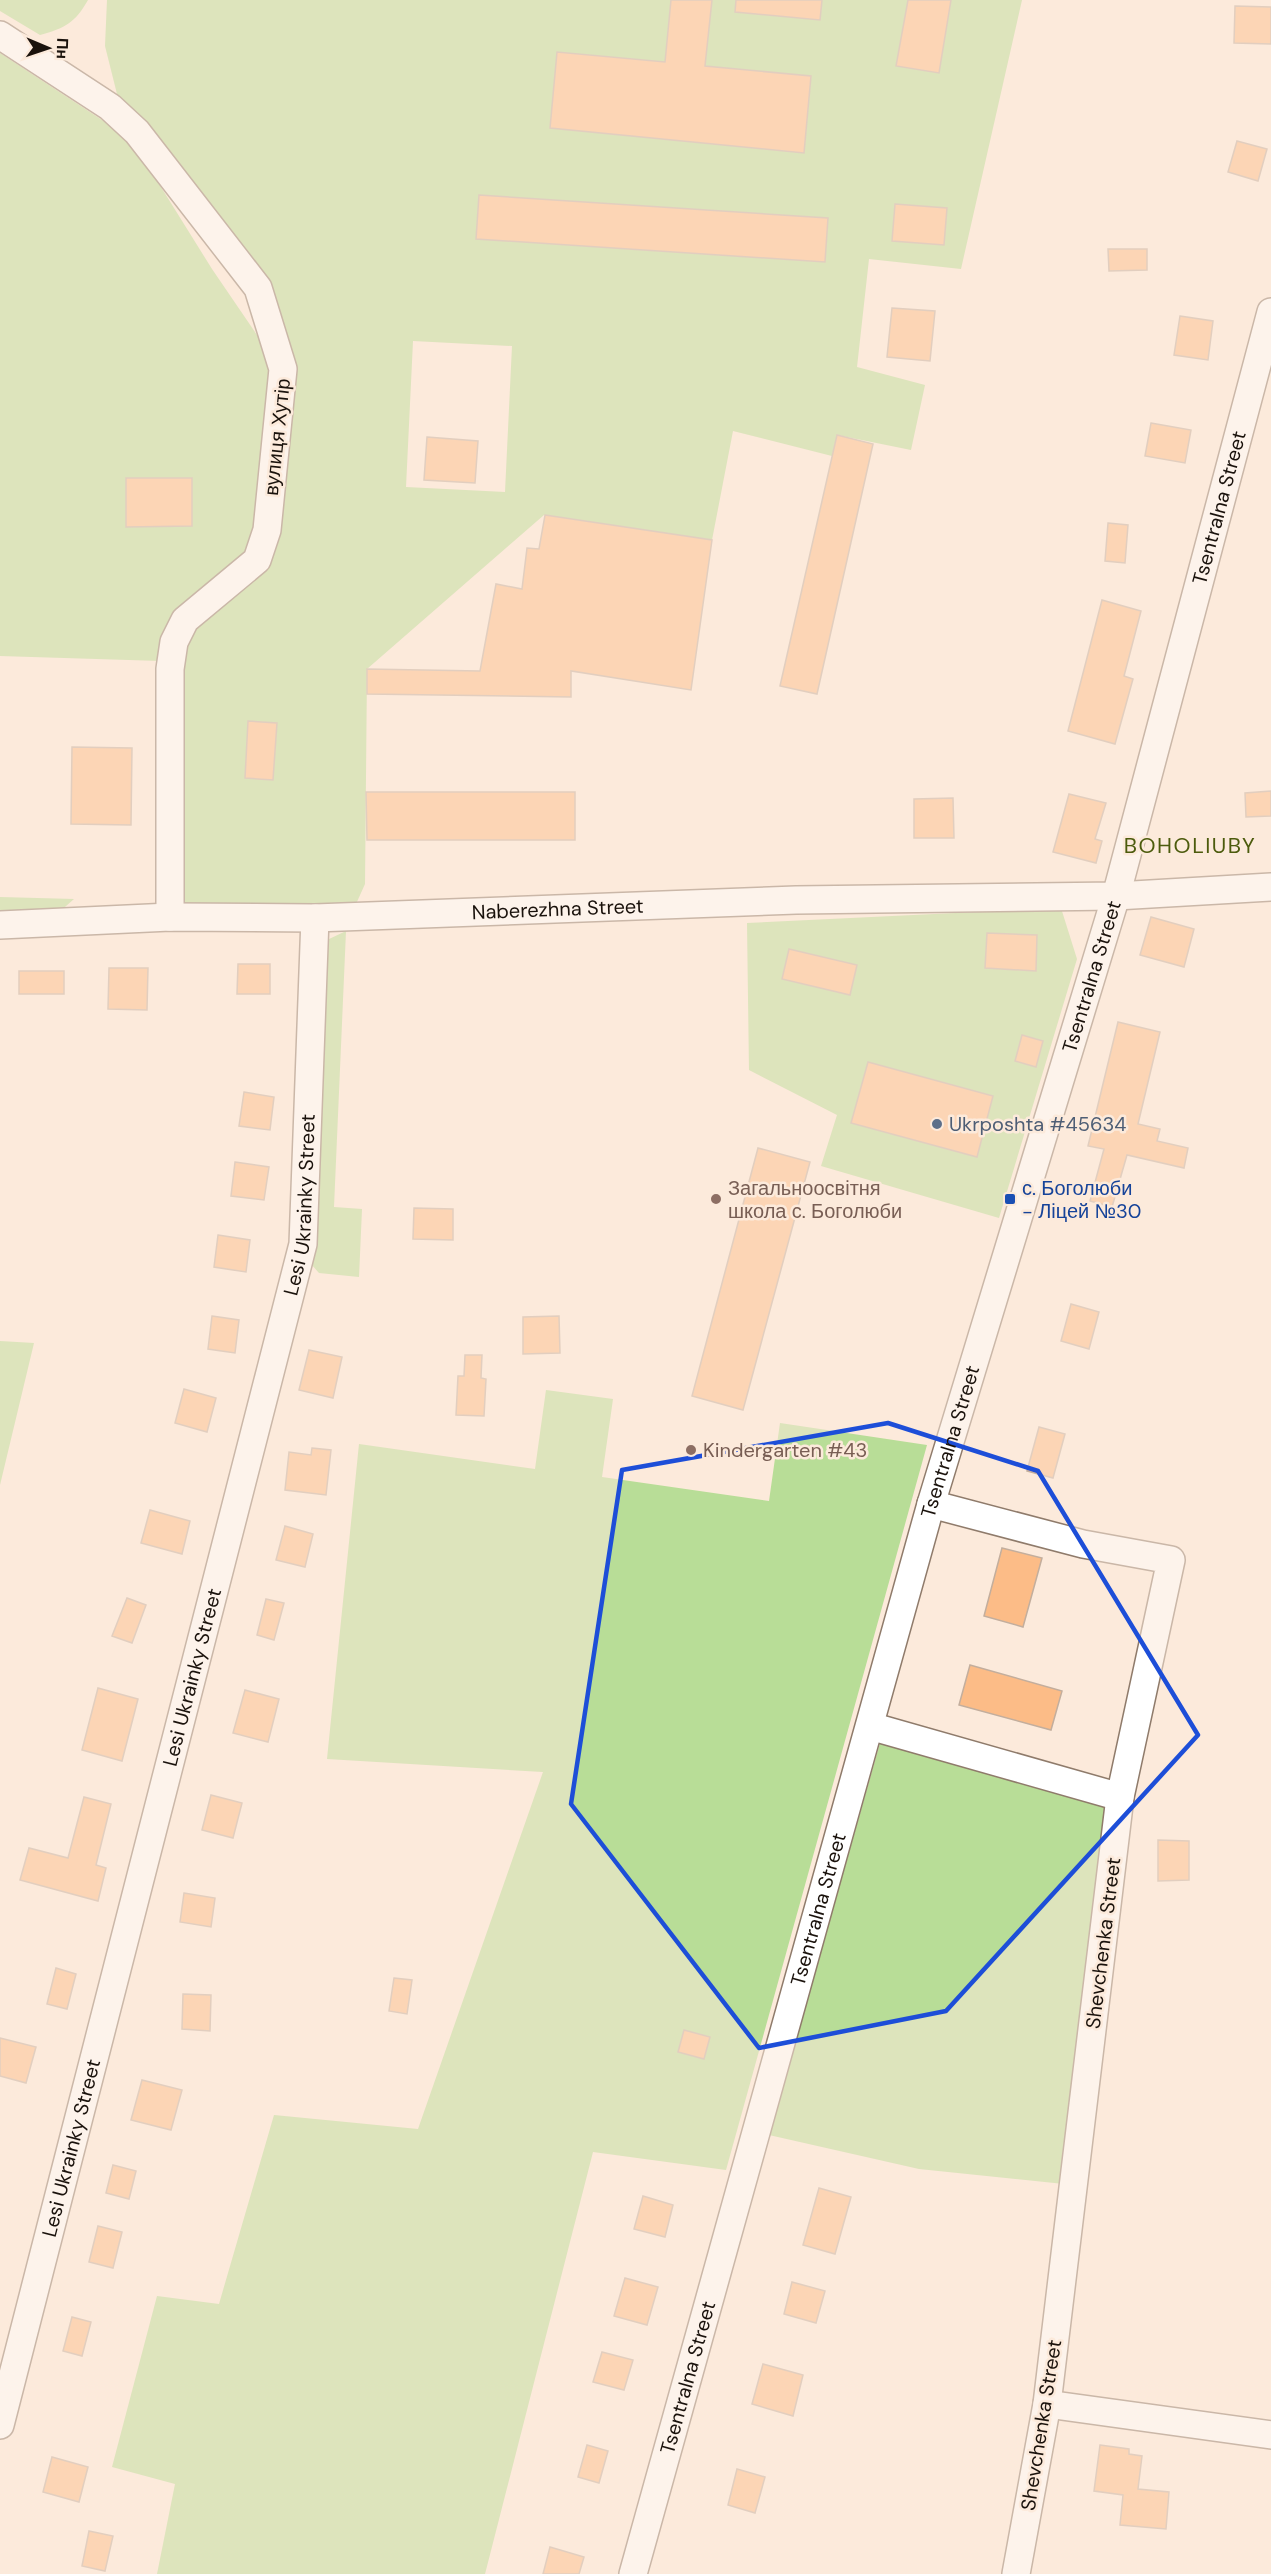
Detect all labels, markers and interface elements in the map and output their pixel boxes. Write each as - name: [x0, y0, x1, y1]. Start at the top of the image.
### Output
- north arrow: [18, 18, 78, 78]
- text: Пн: [52, 38, 73, 59]
- street label: вулиця Хутір: [258, 377, 296, 497]
- street label: Tsentralna Street: [1186, 428, 1252, 587]
- district label: BOHOLIUBY: [1124, 831, 1256, 860]
- street label: Naberezhna Street: [471, 893, 644, 925]
- street label: Tsentralna Street: [1056, 897, 1127, 1056]
- place label: Ukrposhta #45634: [949, 1111, 1126, 1137]
- street label: Lesi Ukrainky Street: [277, 1113, 321, 1298]
- marker: Ukrposhta #45634: [930, 1117, 944, 1131]
- place label: Загальноосвітня школа с. Боголюби: [728, 1175, 902, 1224]
- place label: с. Боголюби - Ліцей №30: [1022, 1175, 1142, 1224]
- marker: Загальноосвітня школа с. Боголюби: [709, 1192, 723, 1206]
- marker: с. Боголюби - Ліцей №30: [1003, 1192, 1017, 1206]
- street label: Tsentralna Street: [915, 1362, 985, 1521]
- place label: Kindergarten #43: [703, 1437, 867, 1463]
- marker: Kindergarten #43: [684, 1443, 698, 1457]
- street label: Lesi Ukrainky Street: [157, 1585, 227, 1769]
- street label: Tsentralna Street: [784, 1830, 852, 1989]
- street label: Shevchenka Street: [1080, 1856, 1126, 2030]
- street label: Lesi Ukrainky Street: [36, 2056, 106, 2240]
- street label: Tsentralna Street: [654, 2298, 721, 2457]
- street label: Shevchenka Street: [1015, 2337, 1067, 2512]

